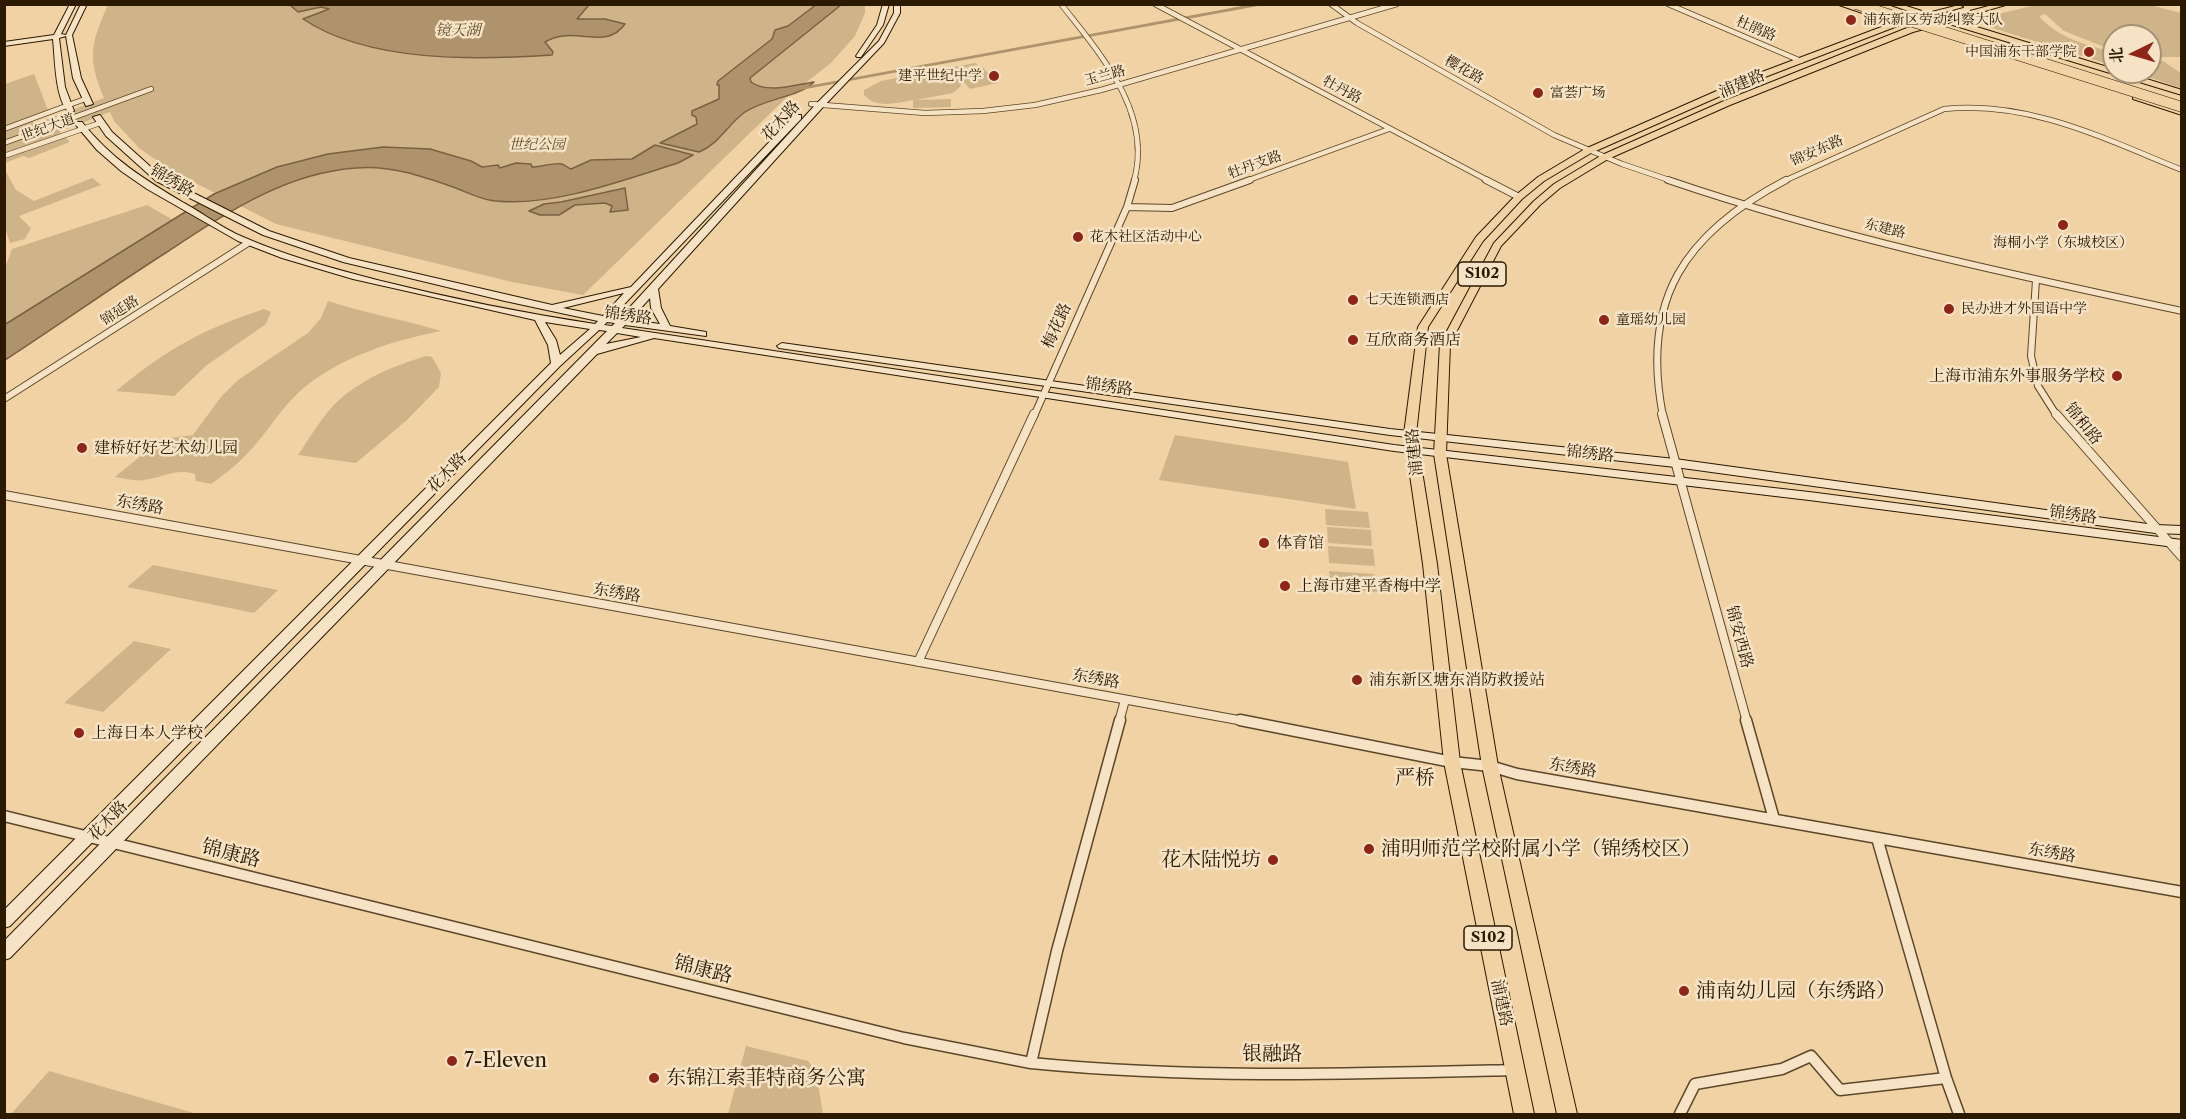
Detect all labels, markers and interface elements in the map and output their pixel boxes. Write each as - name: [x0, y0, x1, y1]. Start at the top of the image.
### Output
- place label: 浦东新区劳动纠察大队: [1863, 12, 2003, 28]
- street label: 杜鹃路: [1733, 13, 1779, 45]
- marker: 浦东新区劳动纠察大队: [1844, 13, 1858, 27]
- water label: 镜天湖: [436, 22, 480, 40]
- north arrow: [2102, 24, 2162, 84]
- place label: 中国浦东干部学院: [1965, 44, 2077, 60]
- marker: 中国浦东干部学院: [2082, 45, 2096, 59]
- text: 北: [2105, 47, 2127, 64]
- street label: 樱花路: [1442, 52, 1486, 88]
- street label: 玉兰路: [1083, 62, 1127, 90]
- street label: 浦建路: [1716, 66, 1768, 102]
- place label: 建平世纪中学: [898, 68, 982, 84]
- marker: 建平世纪中学: [987, 69, 1001, 83]
- street label: 牡丹路: [1320, 73, 1364, 107]
- place label: 富荟广场: [1550, 85, 1606, 101]
- marker: 富荟广场: [1531, 86, 1545, 100]
- street label: 花木路: [758, 97, 804, 145]
- street label: 世纪大道: [19, 111, 77, 145]
- street label: 锦安东路: [1788, 132, 1846, 170]
- park label: 世纪公园: [509, 137, 565, 153]
- street label: 牡丹支路: [1226, 148, 1284, 182]
- street label: 锦绣路: [146, 161, 198, 201]
- street label: 东建路: [1863, 216, 1907, 242]
- marker: 海桐小学（东城校区）: [2056, 218, 2070, 232]
- place label: 花木社区活动中心: [1090, 229, 1202, 245]
- marker: 花木社区活动中心: [1071, 230, 1085, 244]
- place label: 海桐小学（东城校区）: [1993, 235, 2133, 251]
- road number: S102: [1458, 262, 1506, 286]
- place label: 七天连锁酒店: [1365, 292, 1449, 308]
- street label: 锦延路: [98, 293, 142, 329]
- marker: 七天连锁酒店: [1346, 293, 1360, 307]
- street label: 梅花路: [1038, 300, 1076, 352]
- place label: 民办进才外国语中学: [1961, 301, 2087, 317]
- marker: 民办进才外国语中学: [1942, 302, 1956, 316]
- street label: 锦绣路: [603, 303, 653, 329]
- place label: 童瑶幼儿园: [1616, 312, 1686, 328]
- marker: 童瑶幼儿园: [1597, 313, 1611, 327]
- place label: 互欣商务酒店: [1365, 330, 1461, 350]
- marker: 互欣商务酒店: [1346, 333, 1360, 347]
- place label: 上海市浦东外事服务学校: [1929, 366, 2105, 386]
- marker: 上海市浦东外事服务学校: [2110, 369, 2124, 383]
- street label: 锦绣路: [1084, 374, 1134, 400]
- street label: 锦和路: [2060, 399, 2106, 449]
- street label: 浦建路: [1403, 427, 1427, 477]
- place label: 建桥好好艺术幼儿园: [94, 438, 238, 458]
- marker: 建桥好好艺术幼儿园: [75, 441, 89, 455]
- street label: 锦绣路: [1565, 442, 1615, 466]
- street label: 花木路: [423, 449, 471, 497]
- street label: 东绣路: [115, 491, 165, 519]
- street label: 锦绣路: [2048, 502, 2098, 528]
- place label: 体育馆: [1276, 533, 1324, 553]
- marker: 体育馆: [1257, 536, 1271, 550]
- place label: 上海市建平香梅中学: [1297, 576, 1441, 596]
- street label: 东绣路: [592, 579, 642, 607]
- marker: 上海市建平香梅中学: [1278, 579, 1292, 593]
- street label: 锦安西路: [1721, 604, 1757, 670]
- street label: 东绣路: [1071, 665, 1121, 693]
- place label: 浦东新区塘东消防救援站: [1369, 670, 1545, 690]
- marker: 浦东新区塘东消防救援站: [1350, 673, 1364, 687]
- place label: 上海日本人学校: [91, 723, 203, 743]
- marker: 上海日本人学校: [72, 726, 86, 740]
- street label: 东绣路: [1548, 754, 1598, 782]
- district label: 严桥: [1395, 766, 1435, 790]
- street label: 花木路: [84, 797, 132, 845]
- street label: 锦康路: [199, 835, 263, 873]
- place label: 浦明师范学校附属小学（锦绣校区）: [1381, 837, 1701, 861]
- street label: 东绣路: [2027, 839, 2077, 867]
- marker: 浦明师范学校附属小学（锦绣校区）: [1362, 842, 1376, 856]
- place label: 花木陆悦坊: [1161, 848, 1261, 872]
- marker: 花木陆悦坊: [1266, 853, 1280, 867]
- road number: S102: [1464, 926, 1512, 950]
- street label: 锦康路: [671, 951, 735, 989]
- street label: 浦建路: [1487, 978, 1515, 1028]
- place label: 浦南幼儿园（东绣路）: [1696, 979, 1896, 1003]
- marker: 浦南幼儿园（东绣路）: [1677, 984, 1691, 998]
- street label: 银融路: [1242, 1042, 1302, 1066]
- place label: 7-Eleven: [464, 1049, 547, 1073]
- marker: 7-Eleven: [445, 1054, 459, 1068]
- place label: 东锦江索菲特商务公寓: [666, 1066, 866, 1090]
- marker: 东锦江索菲特商务公寓: [647, 1071, 661, 1085]

